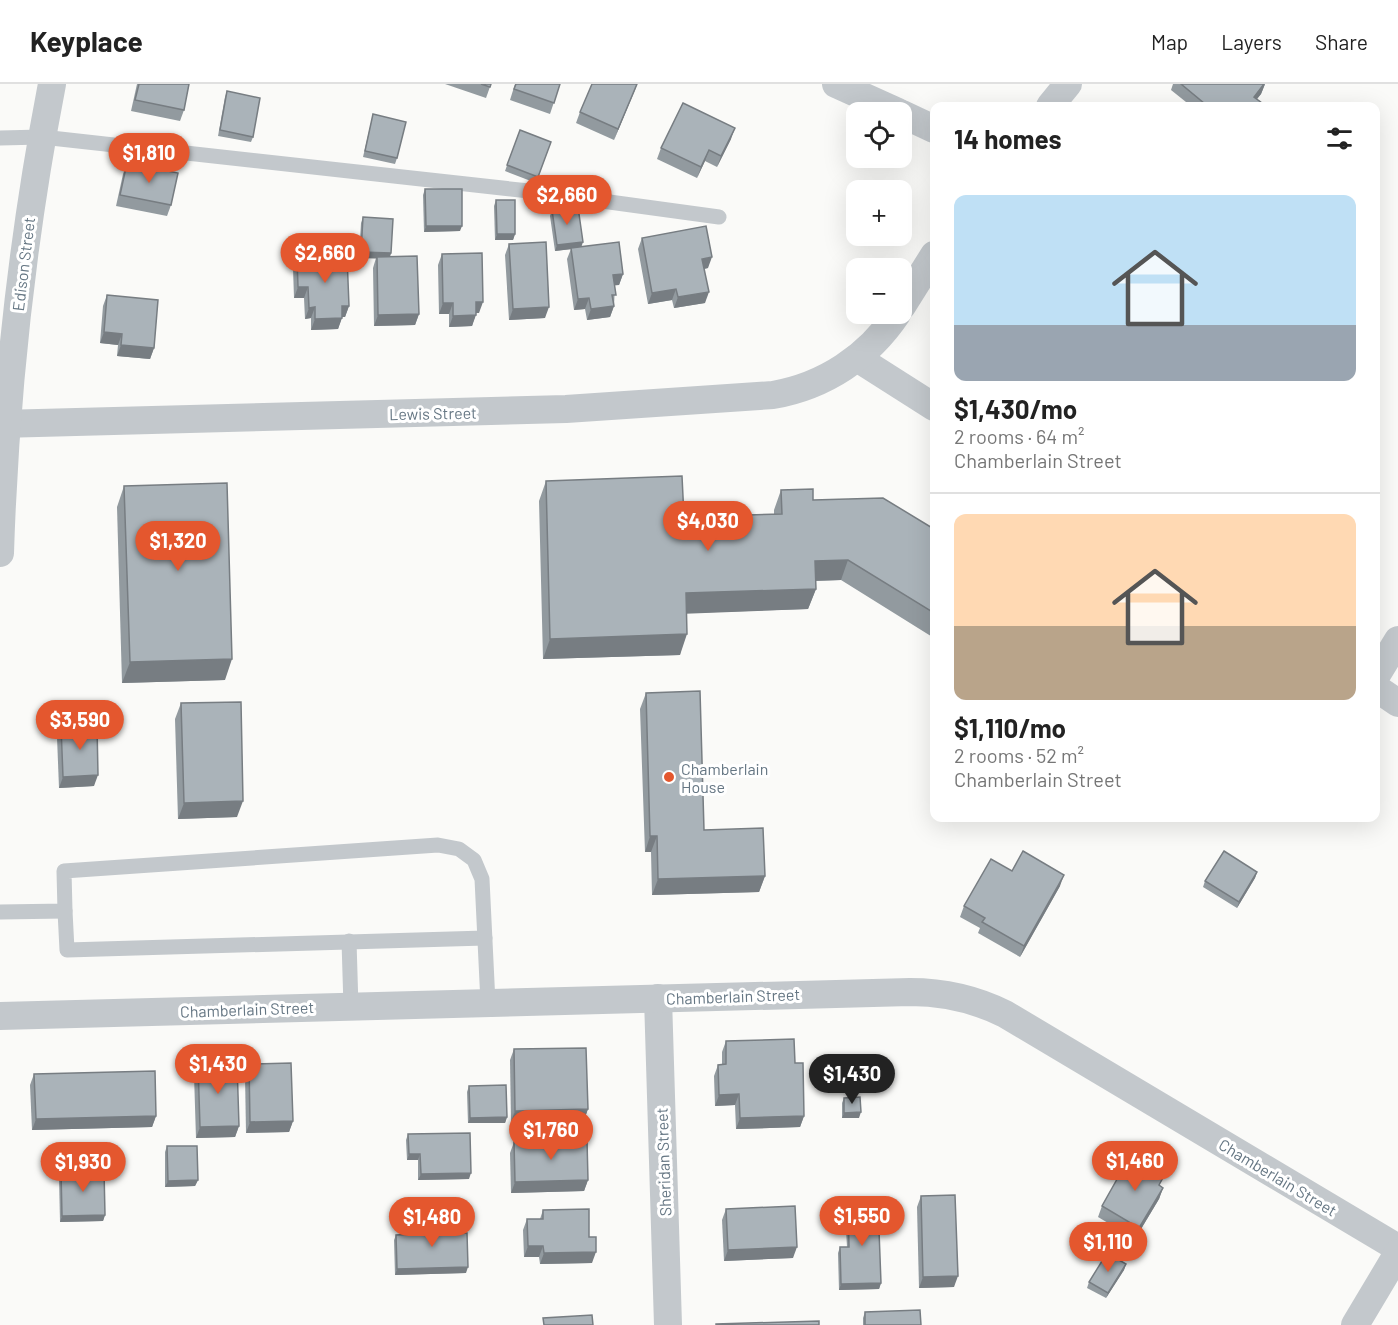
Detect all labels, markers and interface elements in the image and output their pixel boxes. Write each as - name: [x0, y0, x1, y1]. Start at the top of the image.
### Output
- text: Keyplace: [30, 24, 143, 58]
- text: Map: [1151, 29, 1188, 54]
- text: Layers: [1221, 29, 1282, 54]
- text: Share: [1315, 29, 1368, 54]
- map controls: [846, 102, 912, 324]
- button: locate: [846, 102, 912, 168]
- icon: filters: [1323, 122, 1356, 155]
- text: 14 homes: [954, 123, 1061, 154]
- pin: $1,810: [100, 133, 198, 184]
- text: $1,810: [123, 140, 175, 164]
- pin: $2,660: [518, 175, 616, 226]
- button: +: [846, 180, 912, 246]
- text: $2,660: [537, 182, 597, 206]
- street label: Edison Street: [8, 216, 38, 312]
- pin: $2,660: [276, 233, 374, 284]
- icon: home: [1101, 234, 1209, 342]
- text: $2,660: [295, 240, 355, 264]
- button: −: [846, 258, 912, 324]
- text: $1,430/mo: [954, 393, 1077, 424]
- street label: Lewis Street: [389, 403, 477, 423]
- text: 2 rooms · 64 m²: [954, 424, 1084, 448]
- text: Chamberlain Street: [954, 448, 1122, 472]
- pin: $4,030: [659, 501, 757, 552]
- text: $4,030: [677, 508, 739, 532]
- pin: $1,320: [129, 521, 227, 572]
- text: $1,320: [149, 528, 207, 552]
- icon: home: [1101, 553, 1209, 661]
- pin: $3,590: [31, 700, 129, 751]
- text: $3,590: [50, 707, 110, 731]
- text: $1,110/mo: [954, 712, 1066, 743]
- text: 2 rooms · 52 m²: [954, 743, 1084, 767]
- place label: Chamberlain House: [681, 759, 768, 796]
- text: Chamberlain Street: [954, 767, 1122, 791]
- marker: Chamberlain House: [662, 770, 676, 784]
- street label: Chamberlain Street: [666, 984, 800, 1008]
- street label: Chamberlain Street: [180, 997, 314, 1021]
- pin: $1,430: [169, 1044, 267, 1095]
- text: $1,430: [189, 1051, 247, 1075]
- pin: $1,430: [803, 1054, 901, 1105]
- text: $1,430: [823, 1061, 881, 1085]
- street label: Sheridan Street: [652, 1107, 674, 1217]
- pin: $1,760: [502, 1110, 600, 1161]
- text: $1,760: [523, 1117, 579, 1141]
- street label: Chamberlain Street: [1216, 1134, 1340, 1220]
- pin: $1,460: [1086, 1141, 1184, 1192]
- pin: $1,930: [34, 1142, 132, 1193]
- text: $1,460: [1106, 1148, 1164, 1172]
- text: $1,930: [55, 1149, 111, 1173]
- pin: $1,550: [813, 1196, 911, 1247]
- pin: $1,480: [383, 1197, 481, 1248]
- text: $1,550: [834, 1203, 890, 1227]
- text: $1,480: [403, 1204, 461, 1228]
- pin: $1,110: [1059, 1222, 1157, 1273]
- text: $1,110: [1083, 1229, 1133, 1253]

